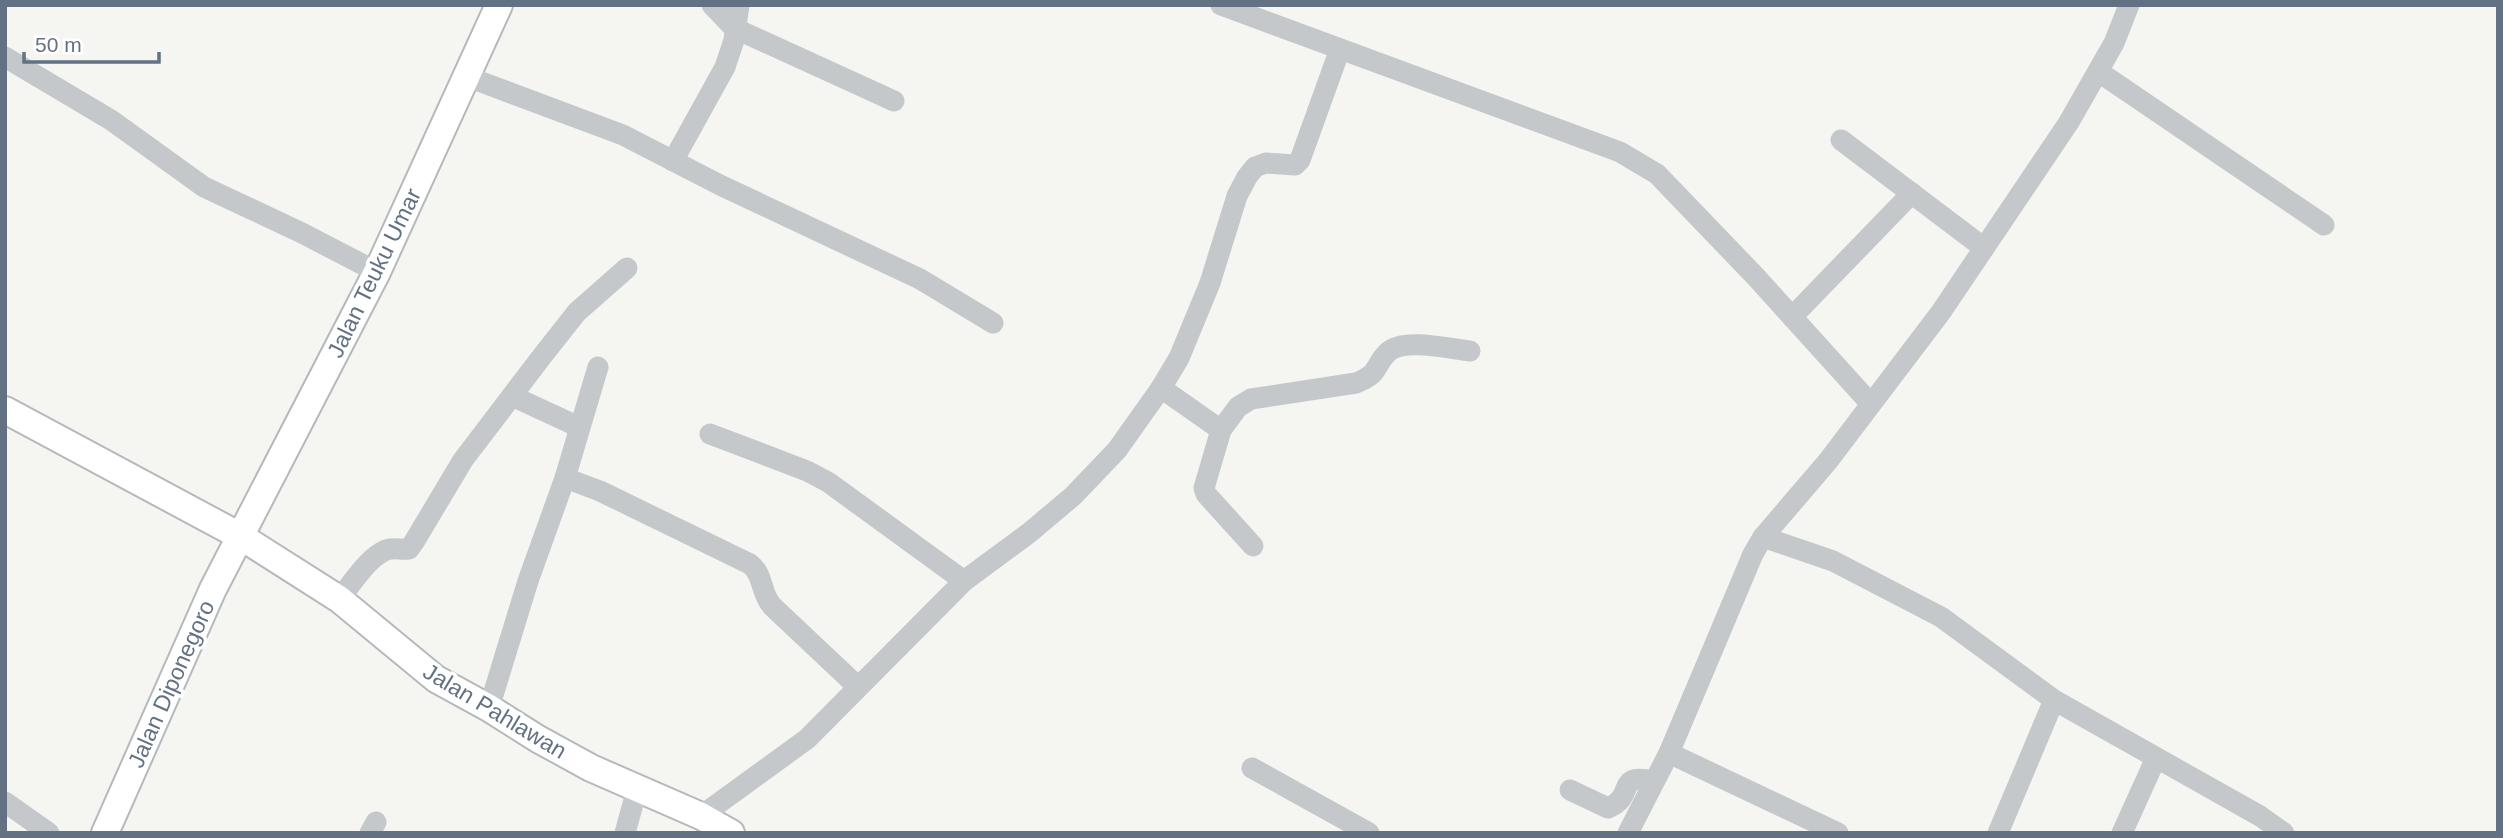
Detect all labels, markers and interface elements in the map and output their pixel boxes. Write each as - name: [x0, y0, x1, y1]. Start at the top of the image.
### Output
- scale bar: [24, 21, 159, 65]
- text: 50 m: [35, 33, 82, 56]
- street label: Jalan Teuku Umar: [322, 184, 426, 362]
- street label: Jalan Diponegoro: [122, 596, 220, 772]
- street label: Jalan Pahlawan: [419, 658, 571, 764]

